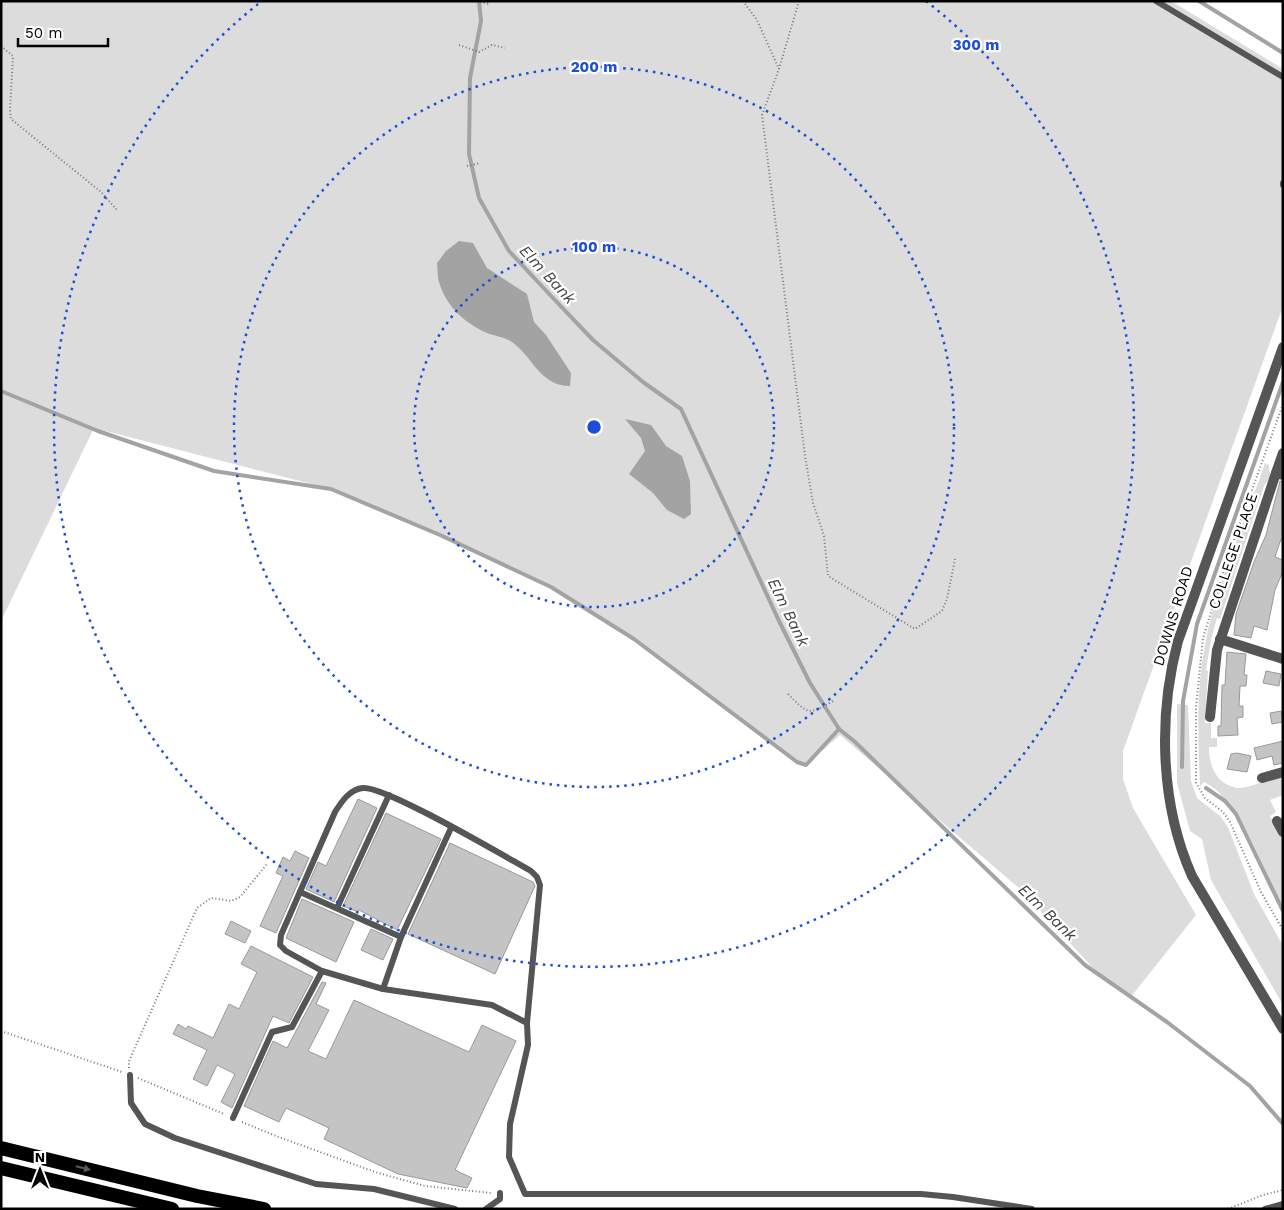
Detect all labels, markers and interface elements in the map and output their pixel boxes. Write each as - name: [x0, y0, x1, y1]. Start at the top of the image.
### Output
- scale bar: [18, 15, 108, 47]
- text: 50 m: [25, 24, 62, 42]
- text: 300 m: [953, 36, 999, 54]
- text: 200 m: [571, 58, 617, 76]
- text: 100 m: [572, 238, 616, 256]
- water label: Elm Bank: [516, 241, 581, 309]
- centre of rings: [585, 418, 603, 436]
- street label: COLLEGE PLACE: [1205, 490, 1261, 612]
- street label: DOWNS ROAD: [1149, 564, 1197, 668]
- water label: Elm Bank: [764, 575, 814, 651]
- water label: Elm Bank: [1015, 880, 1082, 946]
- north arrow: [15, 1145, 65, 1195]
- text: N: [35, 1149, 45, 1165]
- one-way arrow: [75, 1164, 90, 1172]

